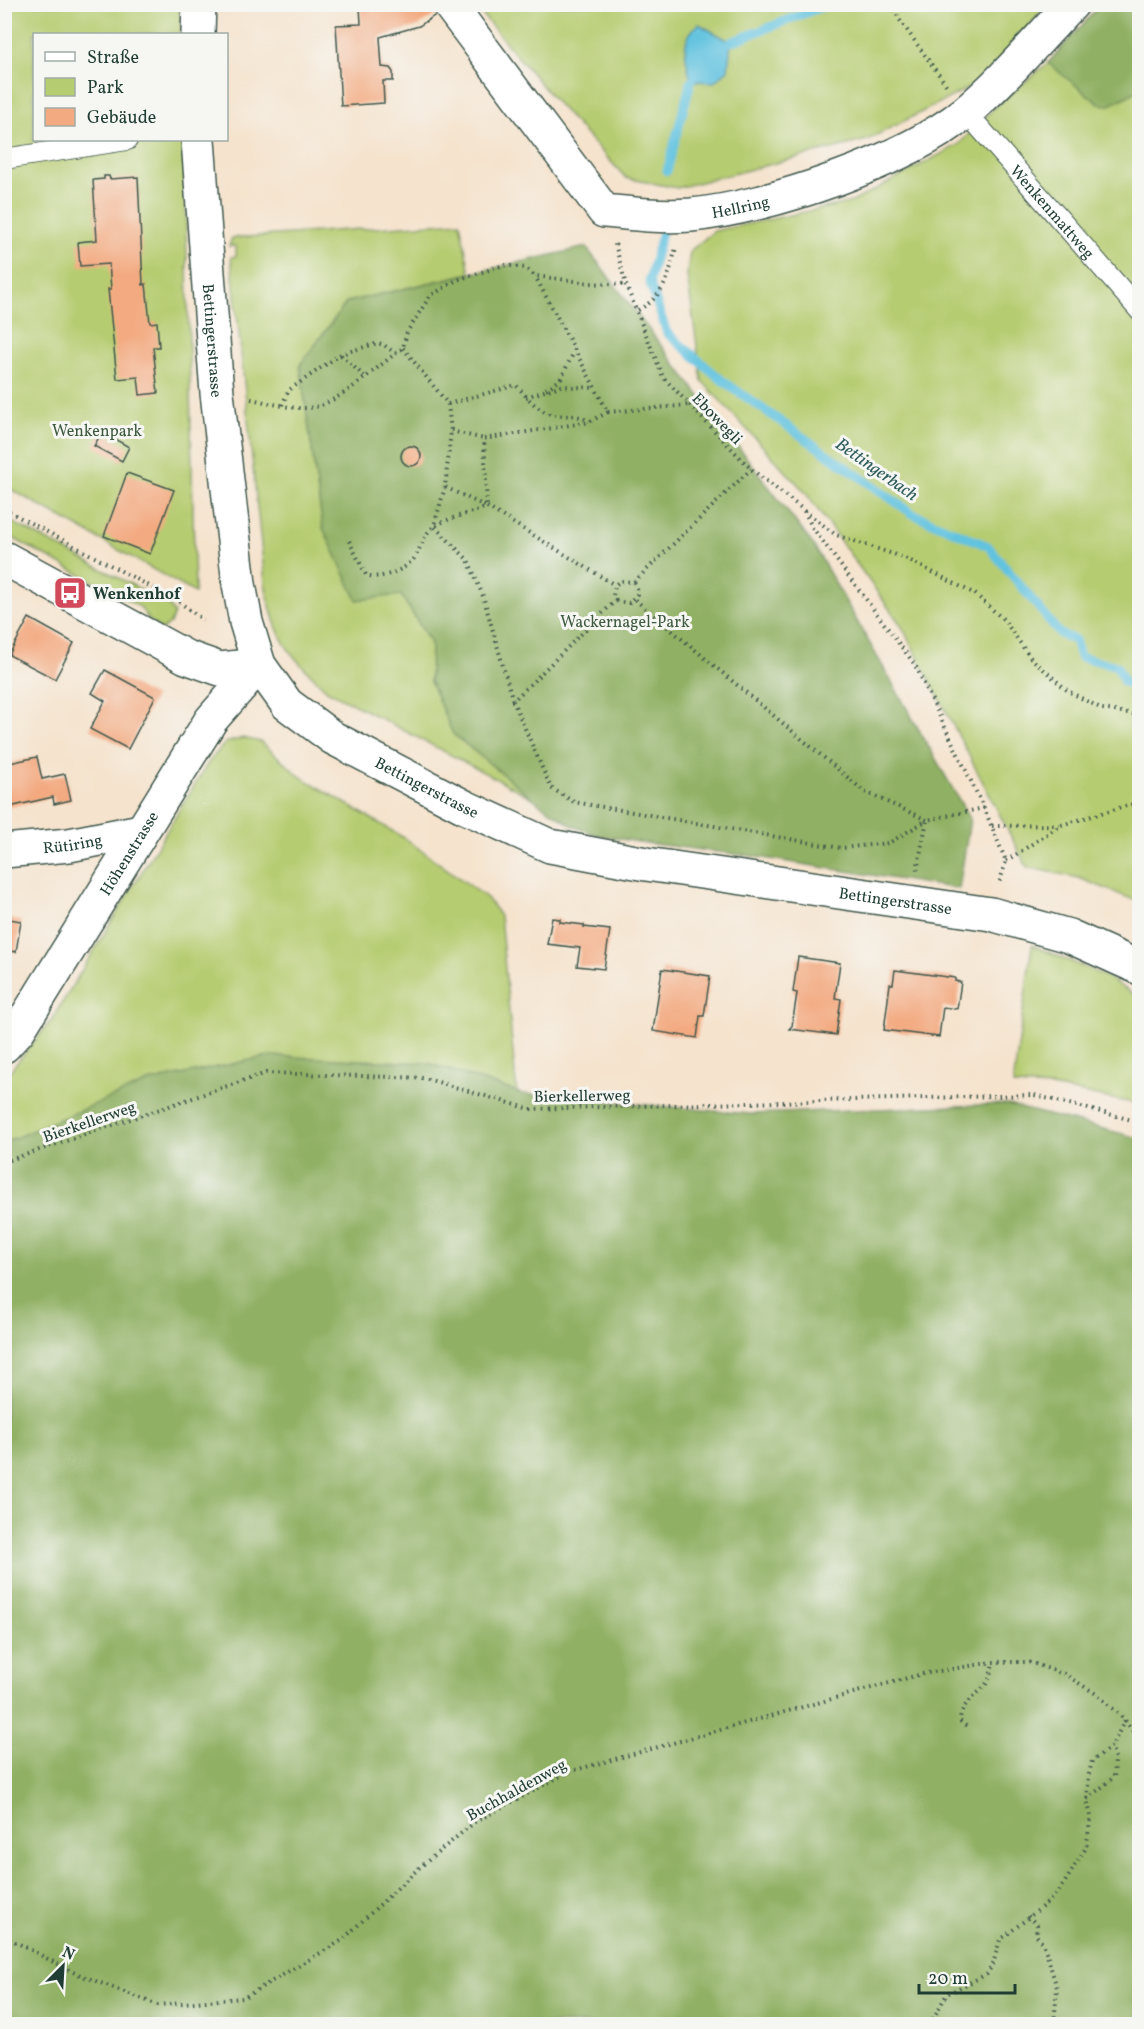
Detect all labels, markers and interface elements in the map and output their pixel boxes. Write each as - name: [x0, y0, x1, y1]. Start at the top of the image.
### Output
- legend: [33, 33, 228, 141]
- text: Straße: [87, 46, 139, 71]
- text: Park: [87, 76, 124, 101]
- text: Gebäude: [87, 106, 156, 131]
- street label: Wenkenmattweg: [1004, 161, 1099, 265]
- street label: Hellring: [710, 191, 772, 225]
- street label: Bettingerstrasse: [196, 283, 226, 399]
- street label: Ebowegli: [686, 389, 747, 450]
- park label: Wenkenpark: [52, 421, 142, 443]
- water label: Bettingerbach: [830, 432, 923, 508]
- bus stop icon: Wenkenhof: [52, 575, 88, 611]
- place label: Wenkenhof: [93, 584, 182, 606]
- park label: Wackernagel-Park: [560, 612, 690, 634]
- street label: Bettingerstrasse: [371, 753, 482, 825]
- street label: Höhenstrasse: [96, 808, 165, 900]
- street label: Rütiring: [42, 830, 104, 860]
- street label: Bettingerstrasse: [837, 883, 953, 921]
- street label: Bierkellerweg: [533, 1085, 631, 1109]
- street label: Bierkellerweg: [40, 1097, 139, 1149]
- street label: Buchhaldenweg: [463, 1754, 571, 1827]
- north arrow: [33, 1936, 93, 1996]
- text: N: [59, 1942, 78, 1967]
- scale bar: [919, 1957, 1015, 1995]
- text: 20 m: [928, 1967, 968, 1992]

